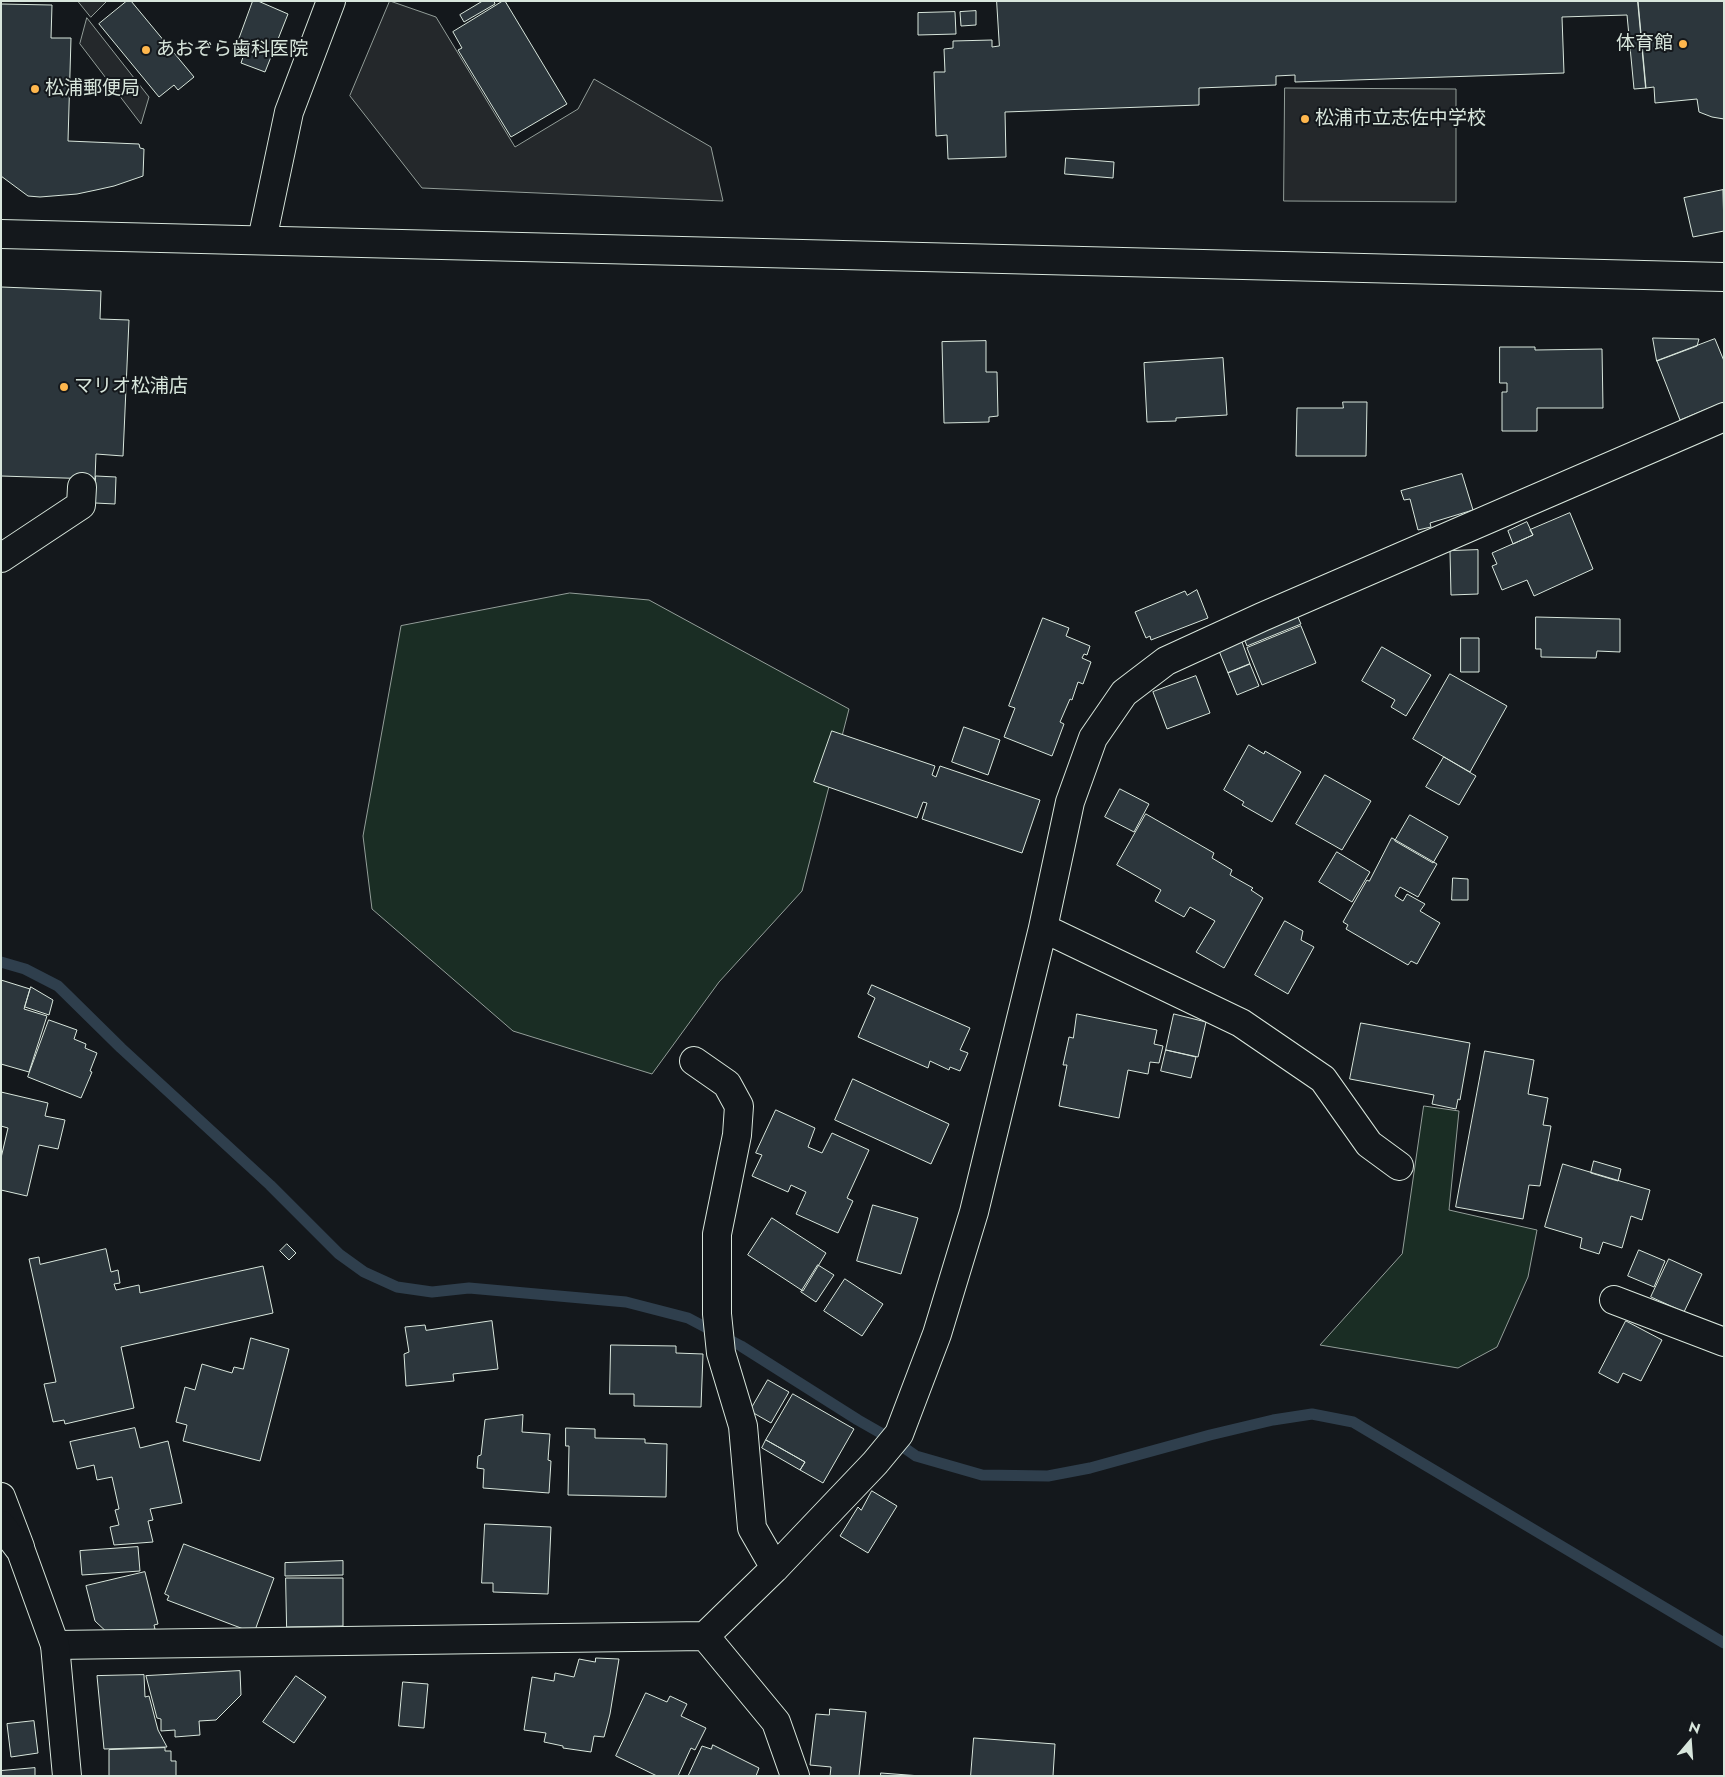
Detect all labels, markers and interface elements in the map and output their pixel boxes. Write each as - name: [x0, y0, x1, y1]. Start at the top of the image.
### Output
- place label: 体育館: [1616, 33, 1673, 55]
- marker: 体育館: [1677, 38, 1689, 50]
- place label: あおぞら歯科医院: [156, 39, 308, 61]
- marker: あおぞら歯科医院: [140, 44, 152, 56]
- place label: 松浦郵便局: [45, 78, 140, 100]
- marker: 松浦郵便局: [29, 83, 41, 95]
- place label: 松浦市立志佐中学校: [1315, 108, 1486, 130]
- marker: 松浦市立志佐中学校: [1299, 113, 1311, 125]
- place label: マリオ松浦店: [74, 376, 188, 398]
- marker: マリオ松浦店: [58, 381, 70, 393]
- north arrow: [1665, 1717, 1715, 1767]
- text: N: [1686, 1717, 1703, 1739]

